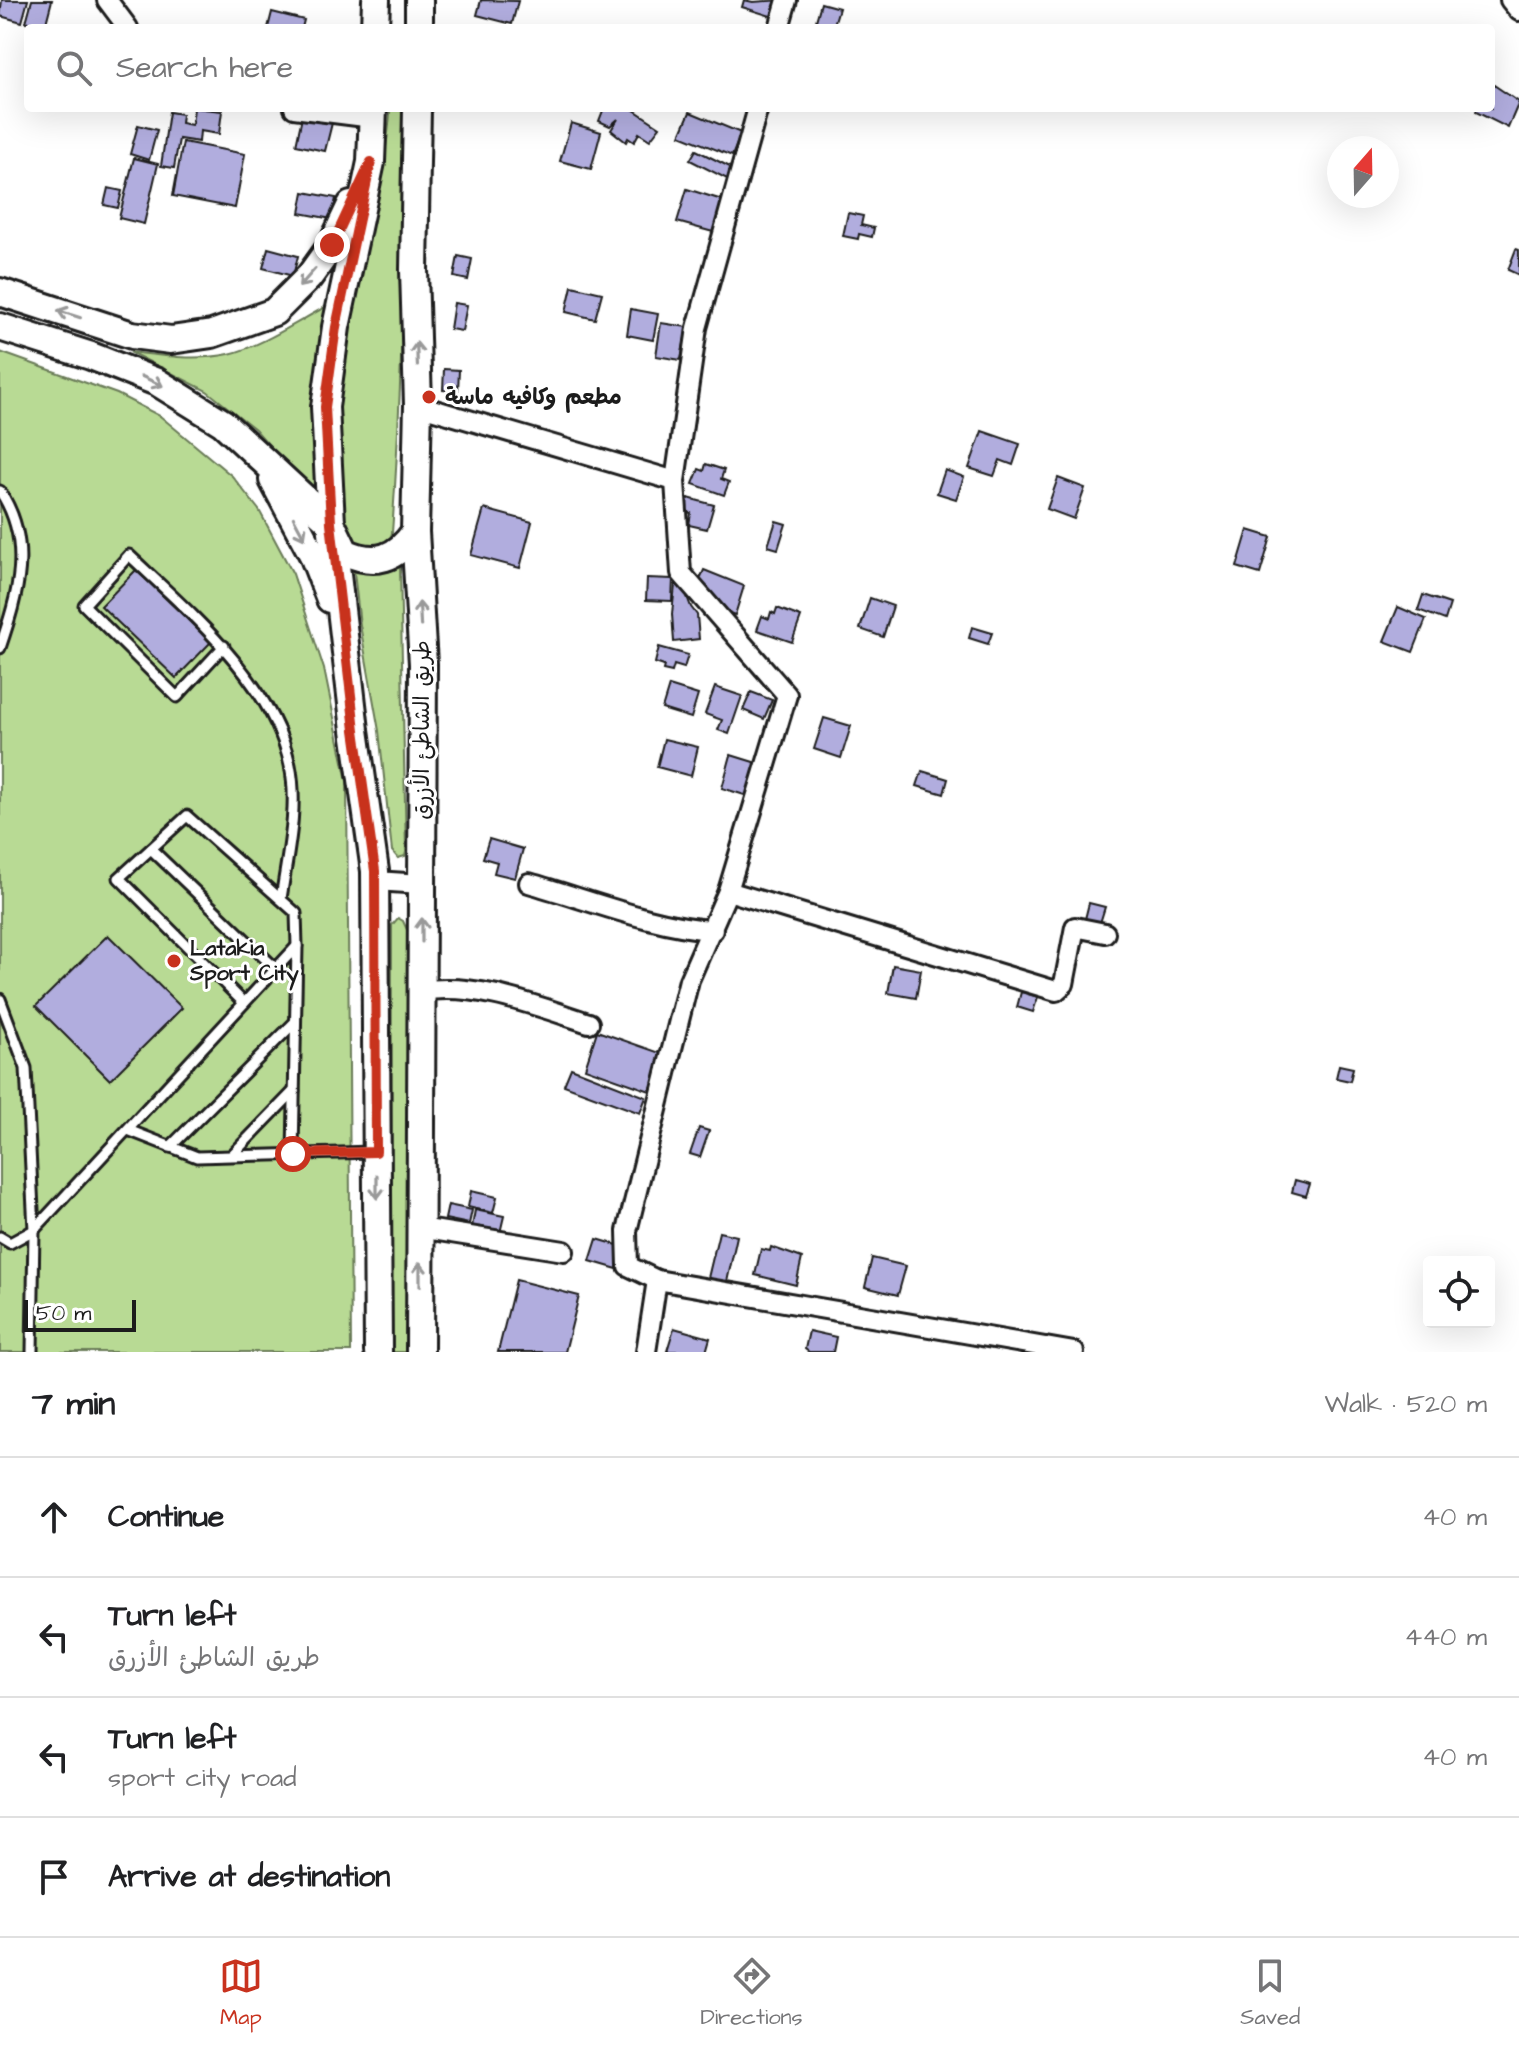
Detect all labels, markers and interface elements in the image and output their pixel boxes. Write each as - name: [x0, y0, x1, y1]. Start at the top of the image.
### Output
- search box: [24, 24, 1495, 112]
- icon: search: [52, 46, 96, 90]
- text: Search here: [116, 47, 293, 89]
- north arrow: [1327, 136, 1399, 208]
- route end: [314, 227, 350, 263]
- one-way arrow: [298, 268, 316, 288]
- one-way arrow: [57, 306, 82, 321]
- one-way arrow: [409, 341, 424, 368]
- one-way arrow: [140, 374, 164, 389]
- place label: مطعم وكافيه ماسة: [445, 382, 622, 413]
- marker: مطعم وكافيه ماسة: [420, 388, 438, 406]
- one-way arrow: [291, 515, 307, 539]
- one-way arrow: [412, 601, 427, 628]
- street label: طريق الشاطئ الأزرق: [406, 640, 438, 820]
- one-way arrow: [414, 917, 430, 944]
- place label: Latakia Sport City: [189, 933, 299, 991]
- marker: Latakia Sport City: [165, 952, 183, 970]
- route start: [275, 1136, 311, 1172]
- one-way arrow: [369, 1173, 385, 1200]
- map controls: [1423, 1256, 1495, 1328]
- button: locate: [1423, 1256, 1495, 1328]
- one-way arrow: [412, 1261, 428, 1288]
- scale bar: [24, 1296, 136, 1332]
- text: 50 m: [36, 1298, 91, 1329]
- text: 7 min: [32, 1380, 115, 1428]
- text: Walk · 520 m: [1324, 1386, 1487, 1422]
- icon: ahead: [32, 1495, 76, 1539]
- text: Continue: [108, 1496, 224, 1538]
- text: 40 m: [1422, 1499, 1487, 1535]
- text: Turn left: [108, 1595, 236, 1637]
- icon: left: [32, 1615, 76, 1659]
- text: 440 m: [1405, 1619, 1487, 1655]
- text: طريق الشاطئ الأزرق: [108, 1640, 320, 1676]
- text: Turn left: [108, 1718, 236, 1760]
- icon: left: [32, 1735, 76, 1779]
- text: 40 m: [1422, 1739, 1487, 1775]
- text: sport city road: [108, 1760, 297, 1796]
- icon: arrive: [32, 1855, 76, 1899]
- text: Arrive at destination: [108, 1856, 390, 1898]
- tab: Map: [219, 1954, 263, 2033]
- tab: Directions: [700, 1954, 803, 2033]
- tab: Saved: [1240, 1954, 1300, 2033]

